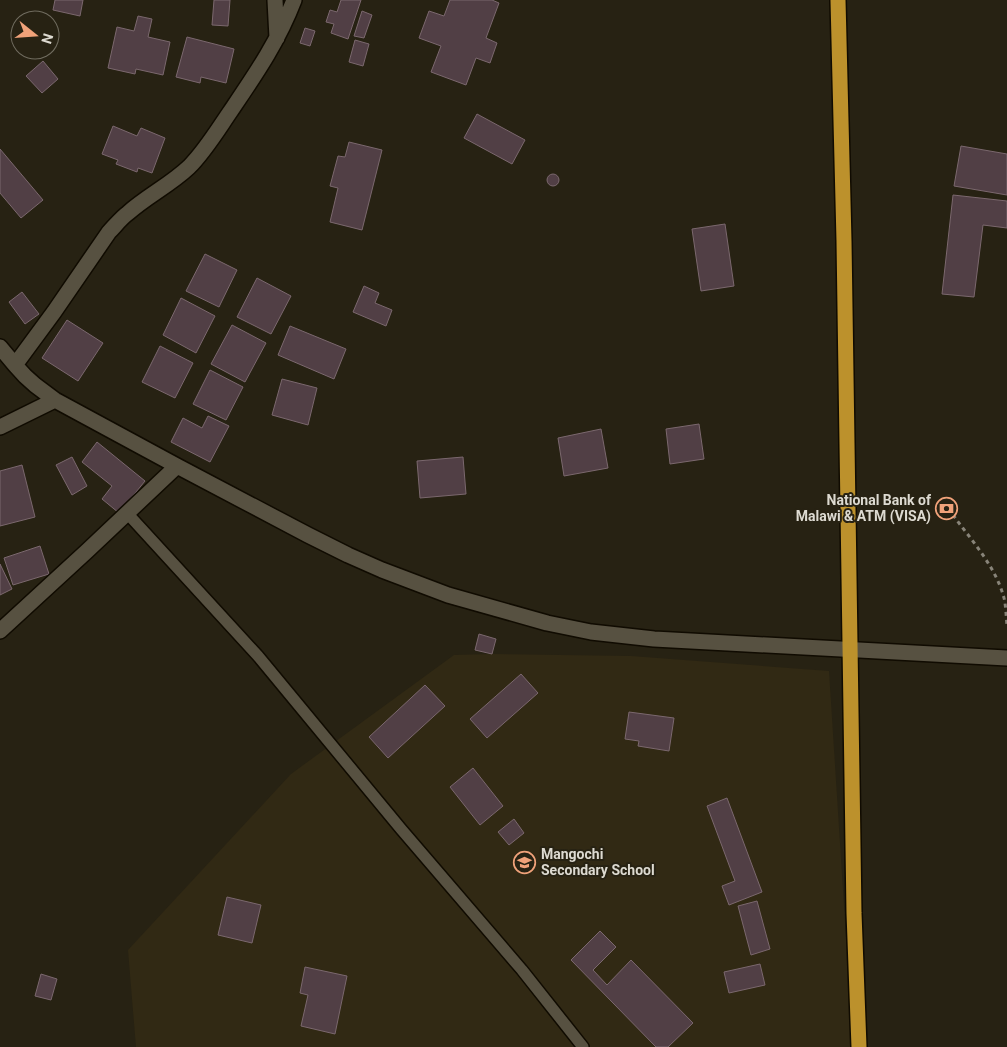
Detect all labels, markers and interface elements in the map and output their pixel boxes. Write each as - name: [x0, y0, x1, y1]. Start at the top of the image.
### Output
- north arrow: [10, 10, 60, 60]
- text: N: [38, 32, 57, 46]
- place label: National Bank of Malawi & ATM (VISA): [796, 492, 932, 525]
- bank icon: National Bank of Malawi & ATM (VISA): [935, 496, 959, 520]
- place label: Mangochi Secondary School: [541, 846, 655, 878]
- school or university icon: Mangochi Secondary School: [513, 850, 537, 874]

